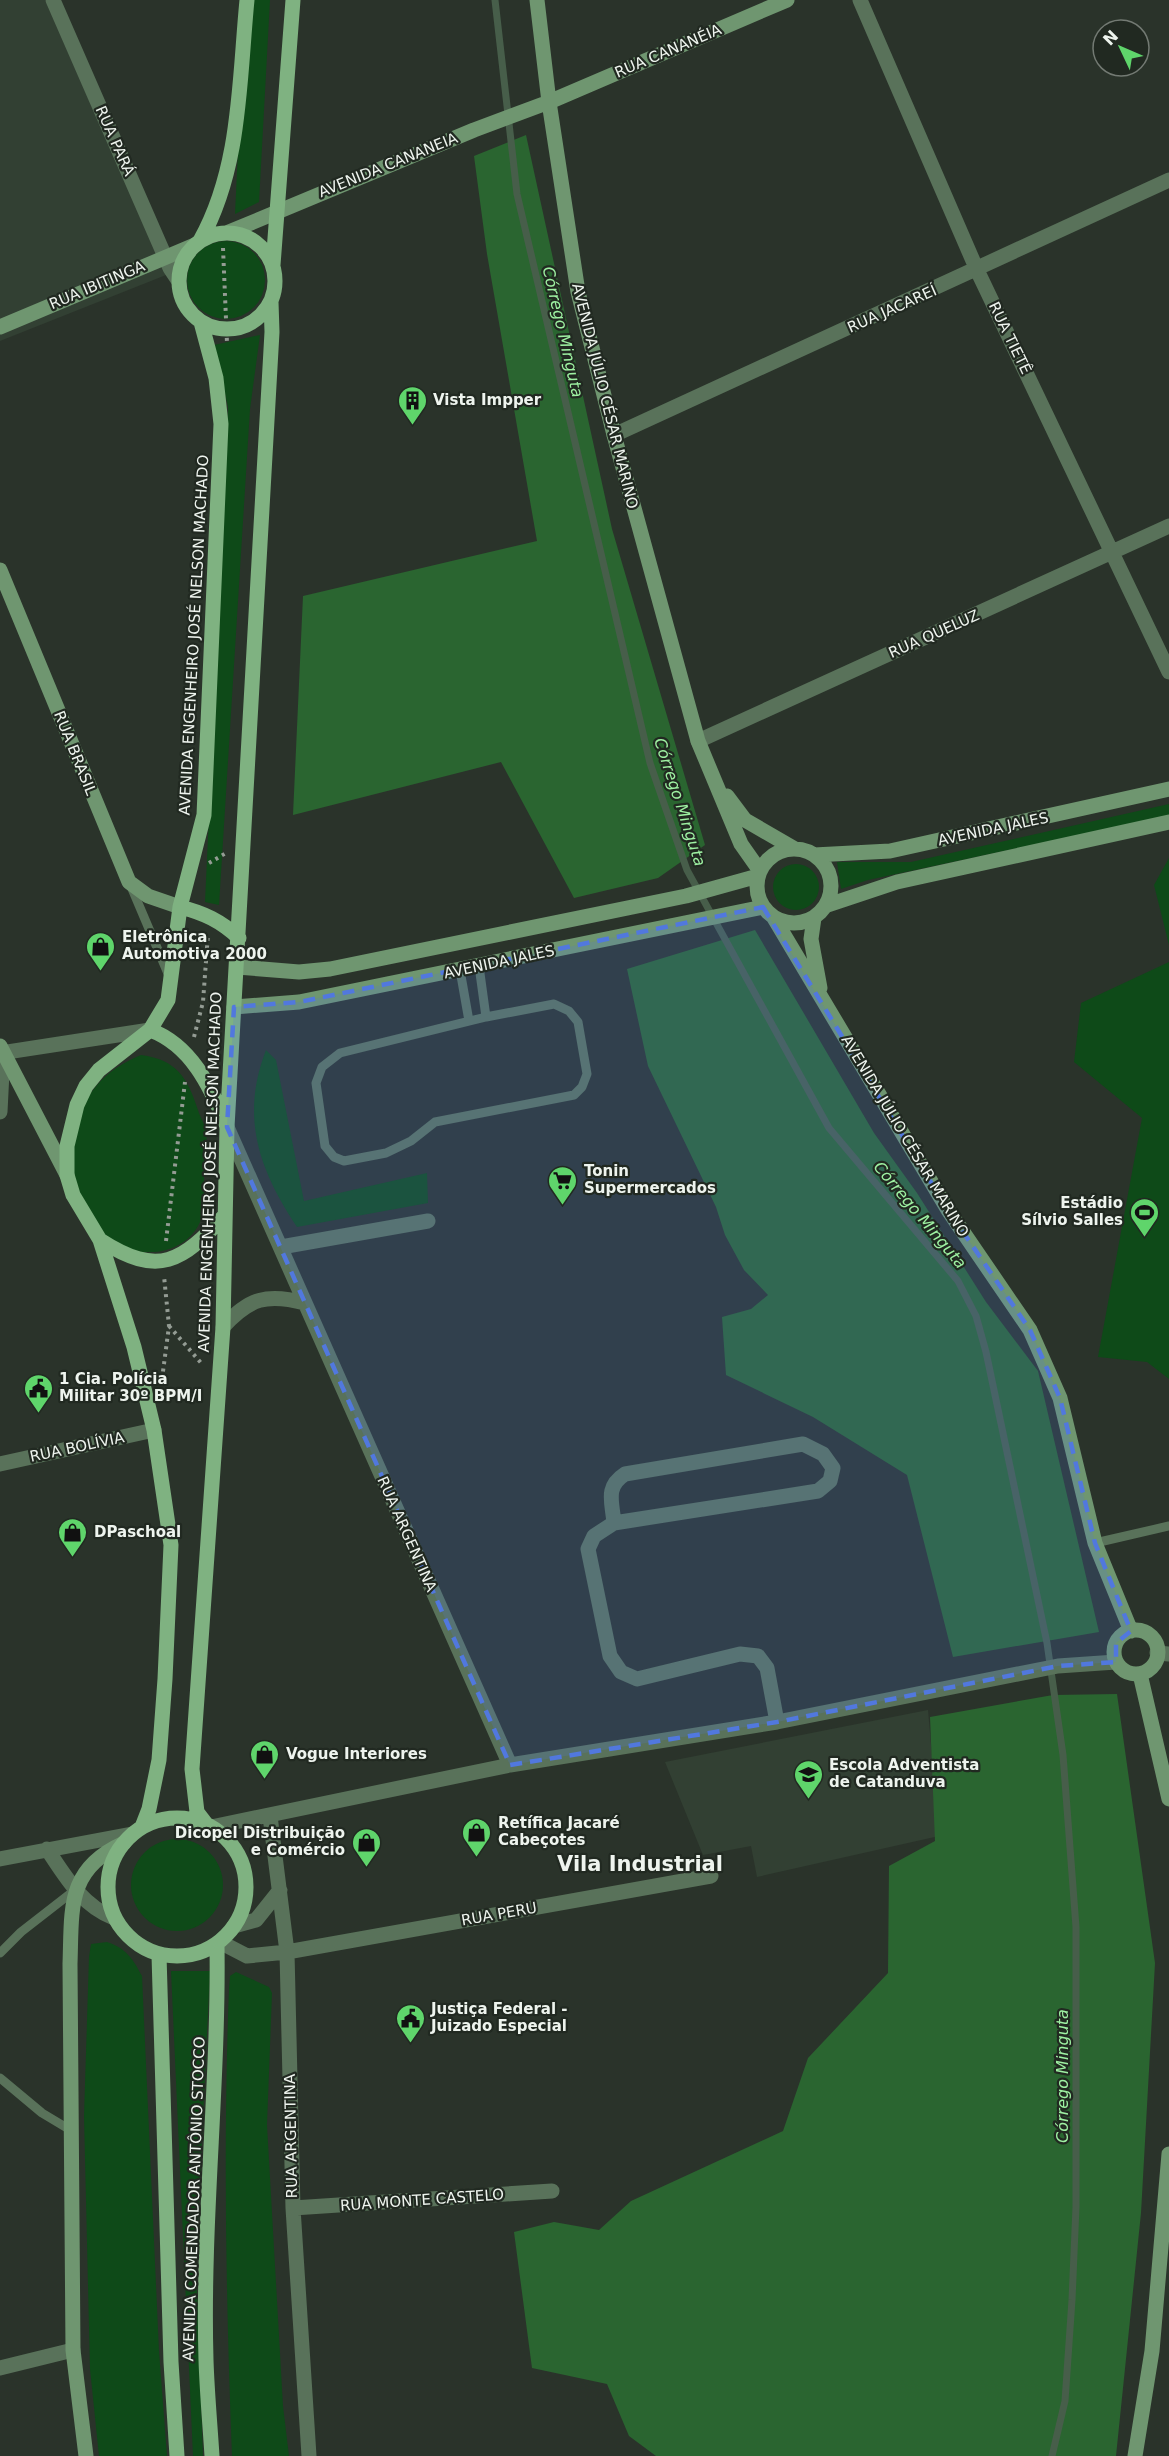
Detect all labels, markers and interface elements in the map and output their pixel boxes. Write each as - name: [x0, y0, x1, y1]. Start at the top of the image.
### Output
- north arrow: [1091, 18, 1151, 78]
- street label: RUA CANANÉIA: [612, 19, 725, 82]
- text: N: [1099, 27, 1122, 49]
- street label: RUA PARÁ: [92, 103, 140, 180]
- street label: AVENIDA CANANEIA: [316, 129, 461, 201]
- street label: RUA IBITINGA: [46, 256, 148, 313]
- water label: Córrego Minguta: [539, 265, 587, 399]
- street label: RUA JACAREÍ: [844, 280, 939, 337]
- street label: AVENIDA JÚLIO CÉSAR MARINO: [568, 281, 643, 511]
- street label: RUA TIETÊ: [985, 299, 1036, 377]
- building icon: Vista Impper: [396, 384, 428, 426]
- place label: Vista Impper: [433, 391, 542, 409]
- street label: AVENIDA ENGENHEIRO JOSÉ NELSON MACHADO: [175, 454, 212, 816]
- street label: RUA QUELUZ: [886, 606, 982, 662]
- street label: RUA BRASIL: [50, 708, 100, 798]
- water label: Córrego Minguta: [650, 735, 710, 869]
- street label: AVENIDA JALES: [936, 808, 1050, 850]
- place label: Eletrônica Automotiva 2000: [122, 928, 267, 963]
- shop icon: Eletrônica Automotiva 2000: [85, 930, 117, 972]
- street label: AVENIDA JALES: [442, 941, 556, 983]
- street label: AVENIDA ENGENHEIRO JOSÉ NELSON MACHADO: [194, 991, 225, 1353]
- street label: AVENIDA JÚLIO CÉSAR MARINO: [838, 1031, 973, 1240]
- water label: Córrego Minguta: [870, 1158, 970, 1272]
- place label: Tonin Supermercados: [584, 1162, 716, 1197]
- supermarket icon: Tonin Supermercados: [547, 1164, 579, 1206]
- place label: Estádio Sílvio Salles: [1021, 1194, 1123, 1229]
- sports icon: Estádio Sílvio Salles: [1128, 1196, 1160, 1238]
- place label: 1 Cia. Polícia Militar 30º BPM/I: [59, 1370, 202, 1405]
- public building icon: 1 Cia. Polícia Militar 30º BPM/I: [22, 1372, 54, 1414]
- street label: RUA BOLÍVIA: [28, 1427, 127, 1466]
- street label: RUA ARGENTINA: [373, 1473, 441, 1595]
- shop icon: DPaschoal: [57, 1516, 89, 1558]
- place label: DPaschoal: [94, 1523, 181, 1541]
- shop icon: Vogue Interiores: [249, 1738, 281, 1780]
- place label: Vogue Interiores: [286, 1745, 427, 1763]
- place label: Escola Adventista de Catanduva: [829, 1756, 979, 1791]
- school or university icon: Escola Adventista de Catanduva: [792, 1758, 824, 1800]
- place label: Retífica Jacaré Cabeçotes: [498, 1814, 620, 1849]
- shop icon: Retífica Jacaré Cabeçotes: [461, 1816, 493, 1858]
- place label: Dicopel Distribuição e Comércio: [175, 1824, 345, 1859]
- shop icon: Dicopel Distribuição e Comércio: [350, 1826, 382, 1868]
- district label: Vila Industrial: [557, 1852, 723, 1876]
- street label: RUA PERU: [460, 1899, 538, 1929]
- place label: Justiça Federal - Juizado Especial: [430, 2000, 568, 2035]
- public building icon: Justiça Federal - Juizado Especial: [394, 2002, 426, 2044]
- water label: Córrego Minguta: [1053, 2009, 1072, 2143]
- street label: AVENIDA COMENDADOR ANTÔNIO STOCCO: [178, 2036, 209, 2362]
- street label: RUA ARGENTINA: [281, 2073, 301, 2198]
- street label: RUA MONTE CASTELO: [339, 2185, 505, 2215]

